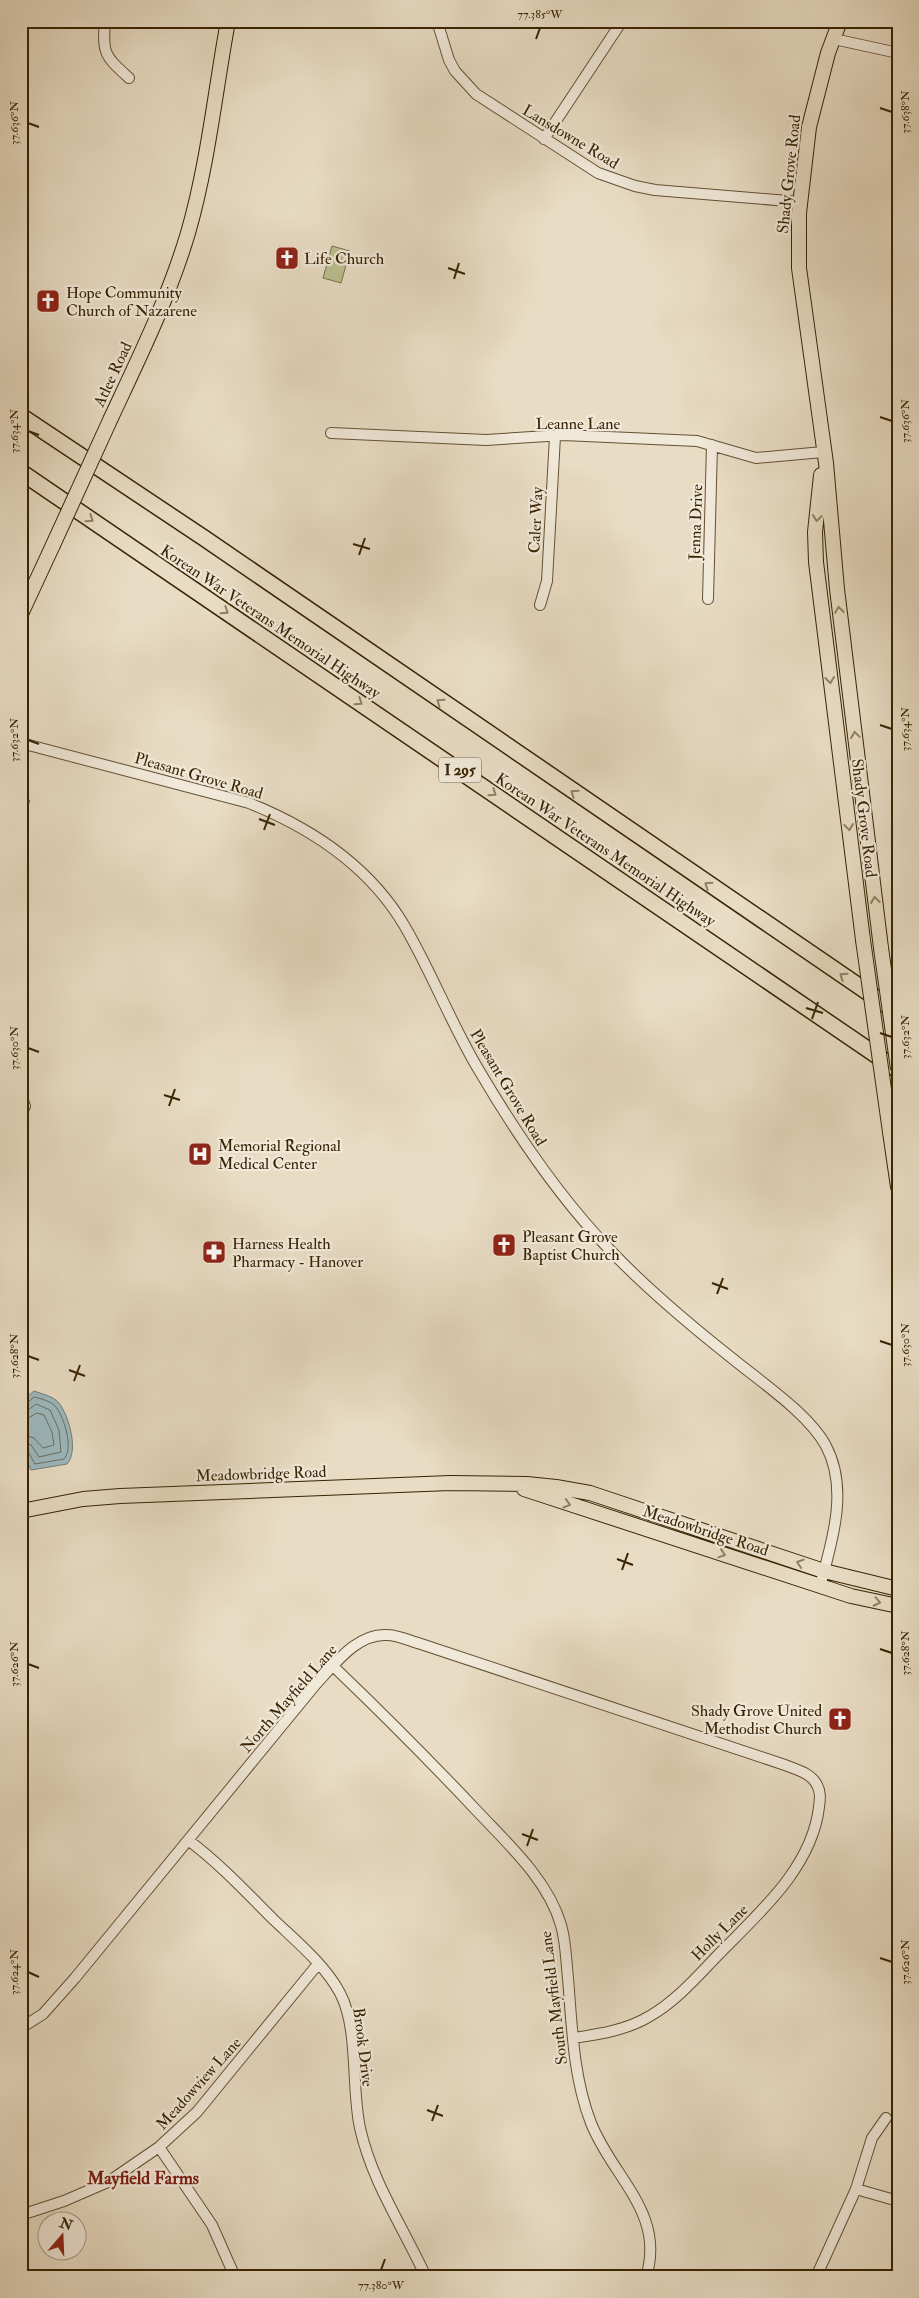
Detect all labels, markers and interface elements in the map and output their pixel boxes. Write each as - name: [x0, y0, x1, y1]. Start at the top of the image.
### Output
- text: 77.385°W: [517, 7, 563, 22]
- text: 37.638°N: [898, 90, 913, 134]
- street label: Lansdowne Road: [519, 100, 622, 174]
- text: 37.636°N: [7, 101, 22, 145]
- street label: Shady Grove Road: [773, 114, 805, 234]
- church icon: Life Church: [274, 245, 300, 271]
- place label: Life Church: [304, 249, 385, 269]
- place label: Hope Community Church of Nazarene: [66, 283, 197, 321]
- church icon: Hope Community Church of Nazarene: [35, 288, 61, 314]
- street label: Atlee Road: [89, 339, 137, 411]
- text: 37.636°N: [898, 399, 913, 443]
- text: 37.634°N: [7, 409, 22, 453]
- street label: Leanne Lane: [536, 414, 621, 434]
- street label: Jenna Drive: [685, 483, 708, 561]
- street label: Caler Way: [524, 485, 548, 554]
- one-way arrow: [85, 513, 94, 522]
- one-way arrow: [812, 515, 823, 523]
- street label: Korean War Veterans Memorial Highway: [157, 540, 385, 704]
- one-way arrow: [219, 605, 228, 614]
- one-way arrow: [834, 606, 845, 614]
- one-way arrow: [824, 676, 835, 684]
- one-way arrow: [353, 696, 363, 705]
- one-way arrow: [436, 699, 446, 708]
- text: 37.634°N: [898, 707, 913, 751]
- text: 37.632°N: [7, 718, 22, 762]
- one-way arrow: [850, 731, 861, 739]
- street label: Pleasant Grove Road: [132, 748, 265, 804]
- road number: I 295: [439, 758, 481, 782]
- street label: Shady Grove Road: [847, 758, 881, 879]
- street label: Korean War Veterans Memorial Highway: [492, 768, 720, 932]
- one-way arrow: [488, 787, 497, 796]
- one-way arrow: [570, 790, 580, 799]
- one-way arrow: [843, 823, 854, 831]
- one-way arrow: [704, 882, 714, 891]
- one-way arrow: [870, 896, 881, 904]
- one-way arrow: [839, 973, 849, 982]
- text: 37.632°N: [898, 1015, 913, 1059]
- text: 37.630°N: [7, 1026, 22, 1070]
- street label: Pleasant Grove Road: [465, 1026, 551, 1150]
- place label: Memorial Regional Medical Center: [218, 1136, 341, 1174]
- hospital icon: Memorial Regional Medical Center: [187, 1141, 213, 1167]
- place label: Pleasant Grove Baptist Church: [522, 1227, 620, 1266]
- church icon: Pleasant Grove Baptist Church: [491, 1232, 517, 1258]
- place label: Harness Health Pharmacy - Hanover: [232, 1234, 363, 1272]
- pharmacy icon: Harness Health Pharmacy - Hanover: [201, 1239, 227, 1265]
- text: 37.630°N: [898, 1323, 913, 1367]
- text: 37.628°N: [7, 1333, 22, 1378]
- street label: Meadowbridge Road: [195, 1462, 327, 1486]
- one-way arrow: [563, 1498, 571, 1508]
- street label: Meadowbridge Road: [640, 1501, 771, 1561]
- one-way arrow: [717, 1548, 725, 1558]
- one-way arrow: [796, 1558, 805, 1568]
- one-way arrow: [873, 1596, 881, 1606]
- text: 37.628°N: [898, 1630, 913, 1675]
- street label: North Mayfield Lane: [236, 1640, 342, 1757]
- text: 37.626°N: [7, 1641, 22, 1687]
- place label: Shady Grove United Methodist Church: [691, 1701, 823, 1739]
- church icon: Shady Grove United Methodist Church: [827, 1706, 853, 1732]
- street label: Holly Lane: [687, 1900, 753, 1965]
- street label: South Mayfield Lane: [536, 1930, 572, 2066]
- text: 37.626°N: [898, 1939, 913, 1985]
- text: 37.624°N: [7, 1949, 22, 1995]
- street label: Brook Drive: [348, 2007, 378, 2088]
- street label: Meadowview Lane: [152, 2033, 246, 2134]
- district label: Mayfield Farms: [86, 2167, 199, 2190]
- north arrow: [38, 2210, 88, 2260]
- text: N: [56, 2214, 75, 2234]
- text: 77.380°W: [358, 2278, 405, 2293]

